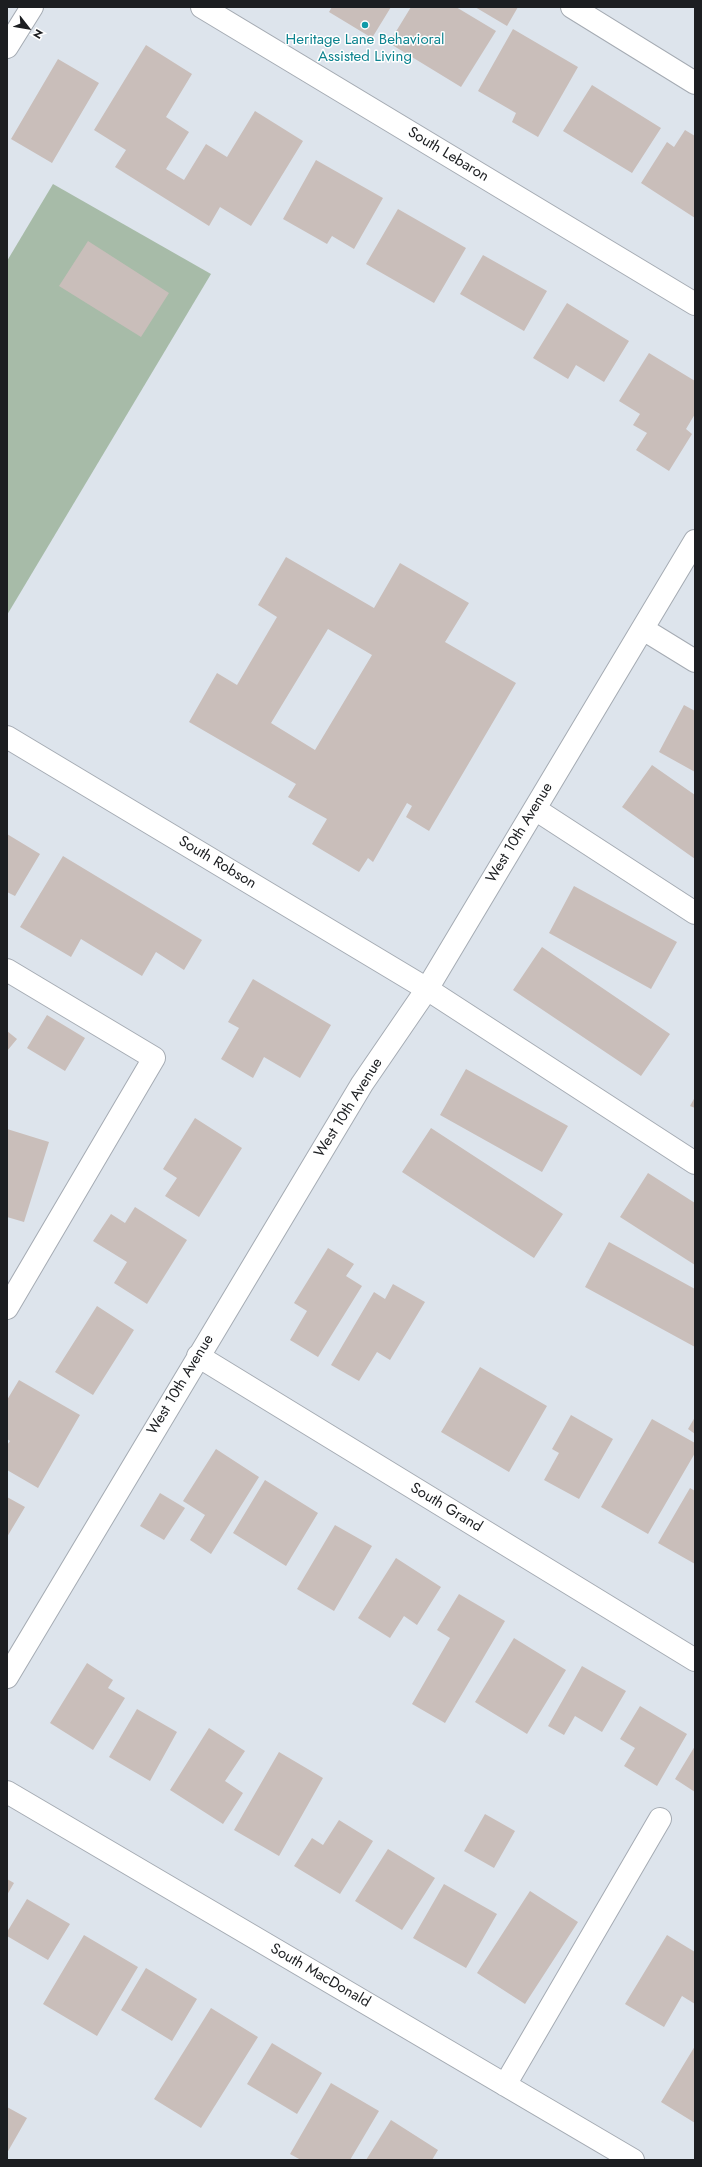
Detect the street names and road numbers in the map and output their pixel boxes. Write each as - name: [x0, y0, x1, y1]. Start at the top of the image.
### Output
- street label: South Lebaron: [404, 124, 492, 186]
- street label: West 10th Avenue: [483, 780, 557, 886]
- street label: South Robson: [175, 833, 259, 893]
- street label: West 10th Avenue: [311, 1055, 387, 1161]
- street label: West 10th Avenue: [144, 1332, 218, 1438]
- street label: South Grand: [407, 1480, 485, 1536]
- street label: South MacDonald: [267, 1940, 373, 2012]

